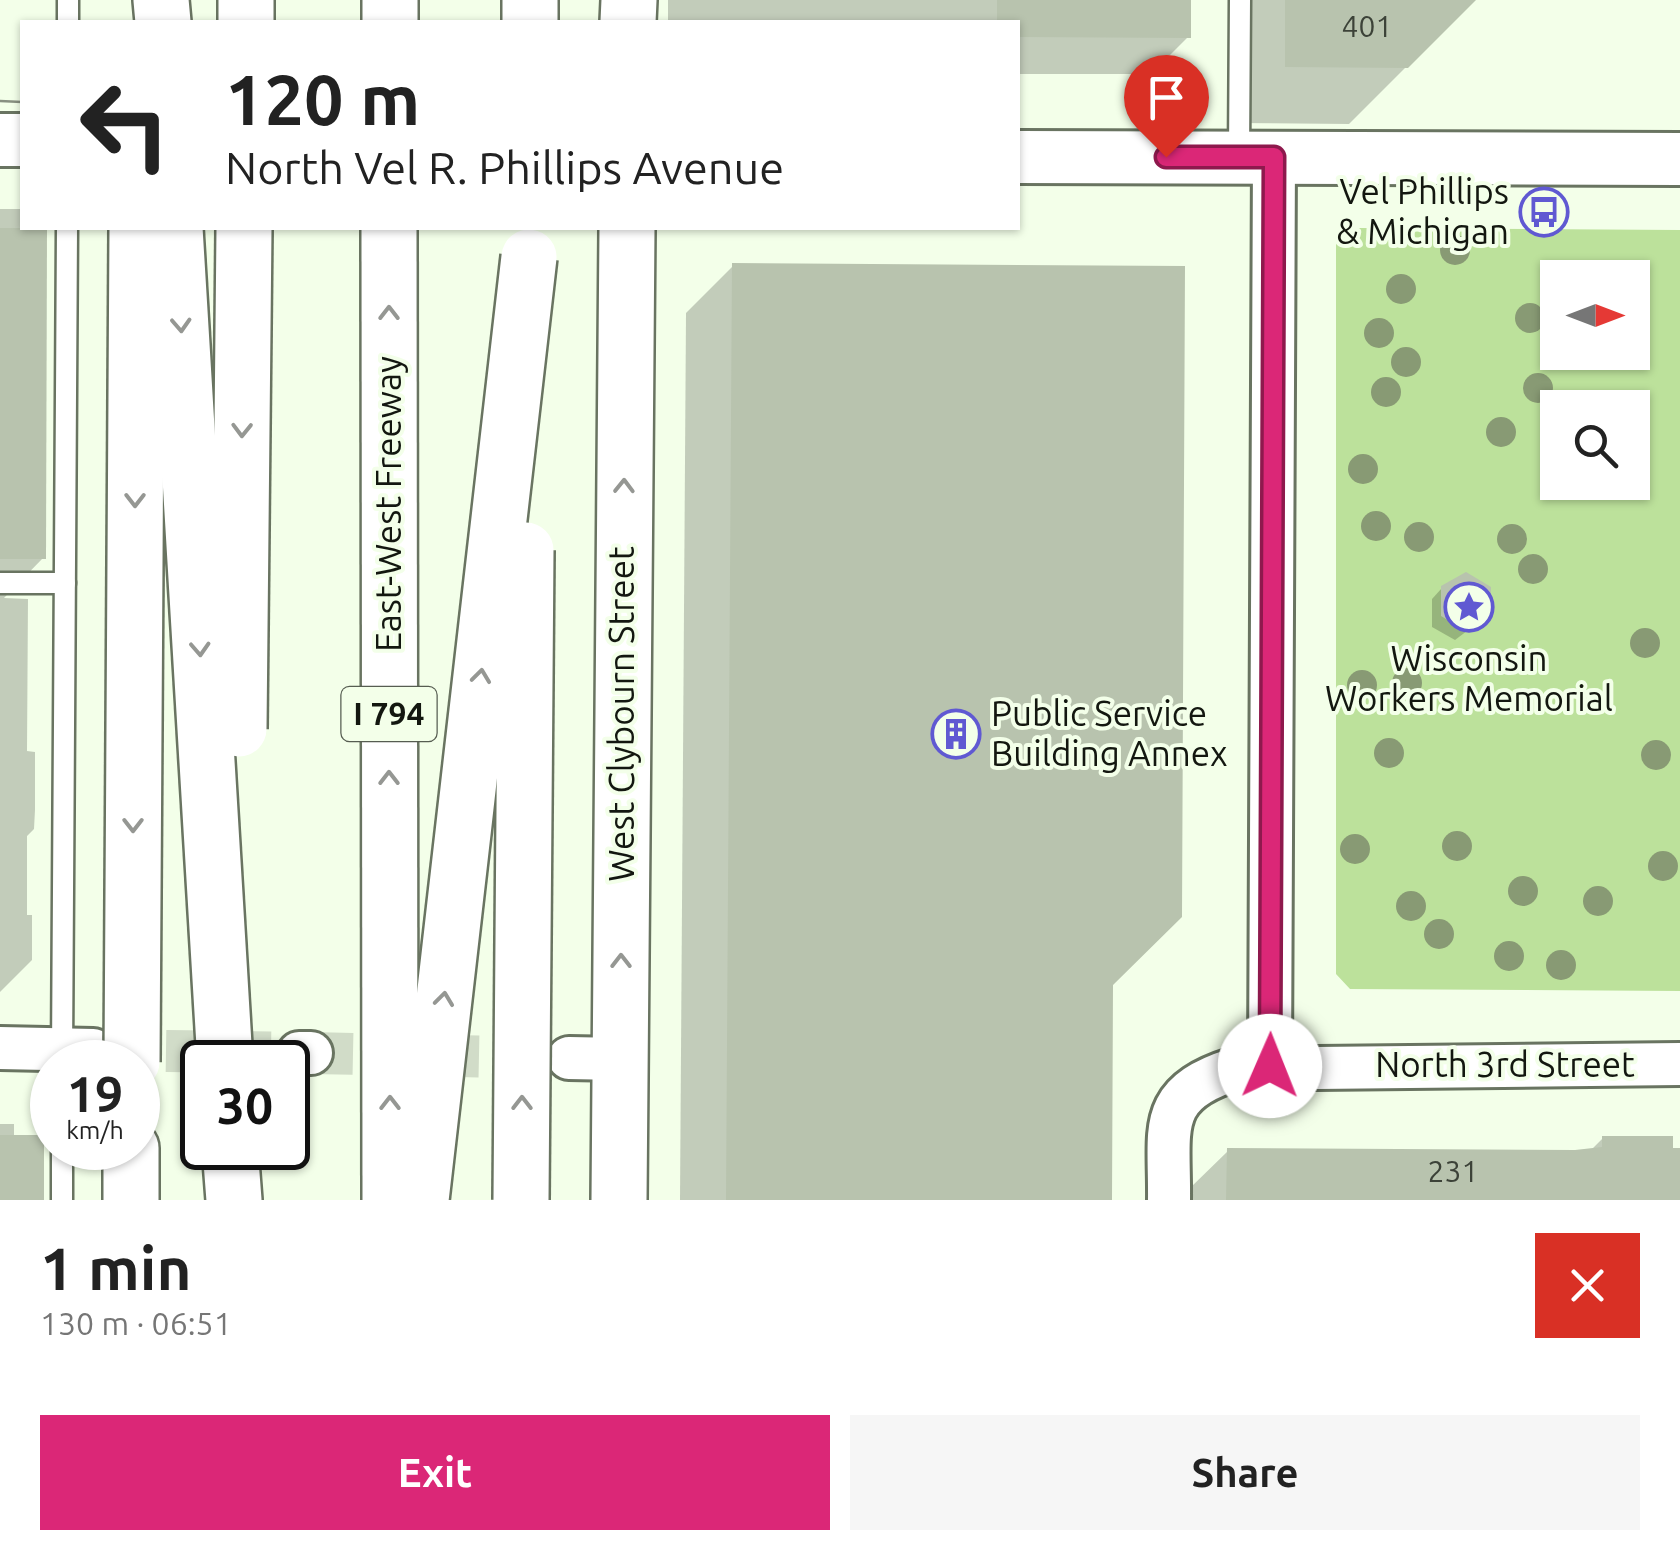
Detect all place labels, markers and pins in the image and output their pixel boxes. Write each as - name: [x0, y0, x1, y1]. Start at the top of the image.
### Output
- pin: [1124, 55, 1209, 158]
- place label: Vel Phillips & Michigan: [1336, 171, 1509, 251]
- bus stop icon: Vel Phillips & Michigan: [1518, 186, 1570, 238]
- place icon: Wisconsin Workers Memorial: [1443, 581, 1495, 633]
- place label: Wisconsin Workers Memorial: [1325, 638, 1613, 718]
- place label: Public Service Building Annex: [991, 693, 1228, 773]
- building icon: Public Service Building Annex: [930, 708, 982, 760]

